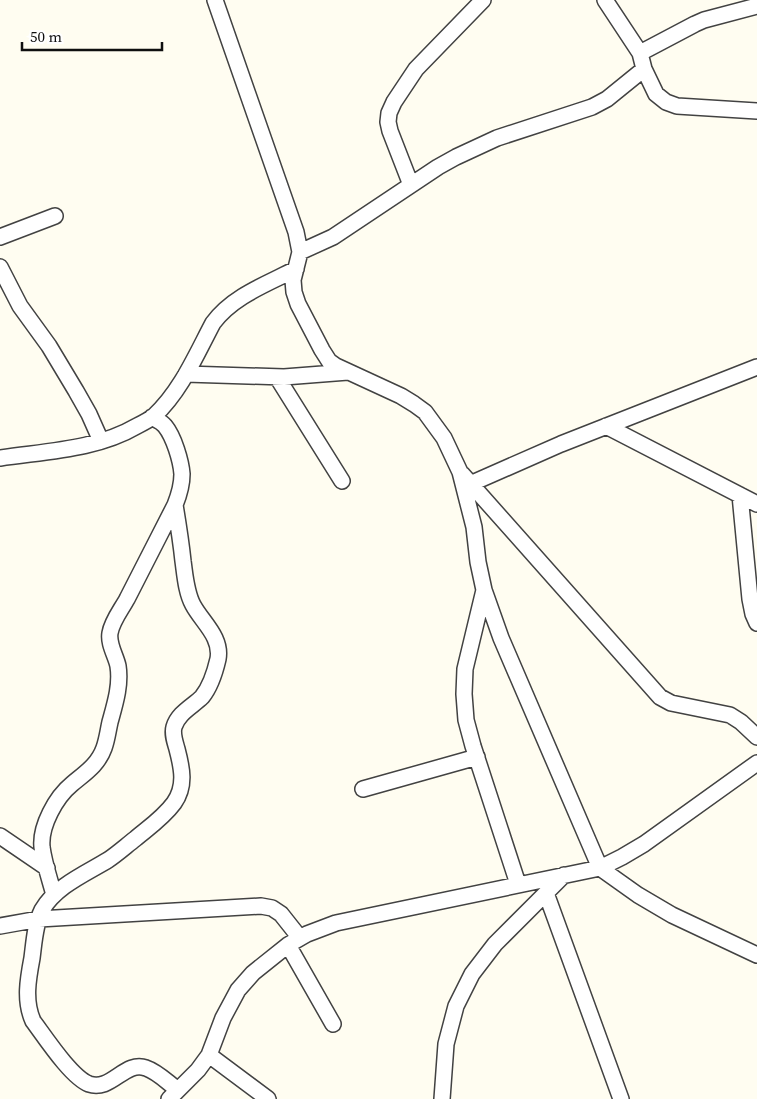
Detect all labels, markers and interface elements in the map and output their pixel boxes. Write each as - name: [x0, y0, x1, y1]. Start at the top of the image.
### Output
- scale bar: [22, 20, 162, 52]
- text: 50 m: [30, 26, 62, 47]

